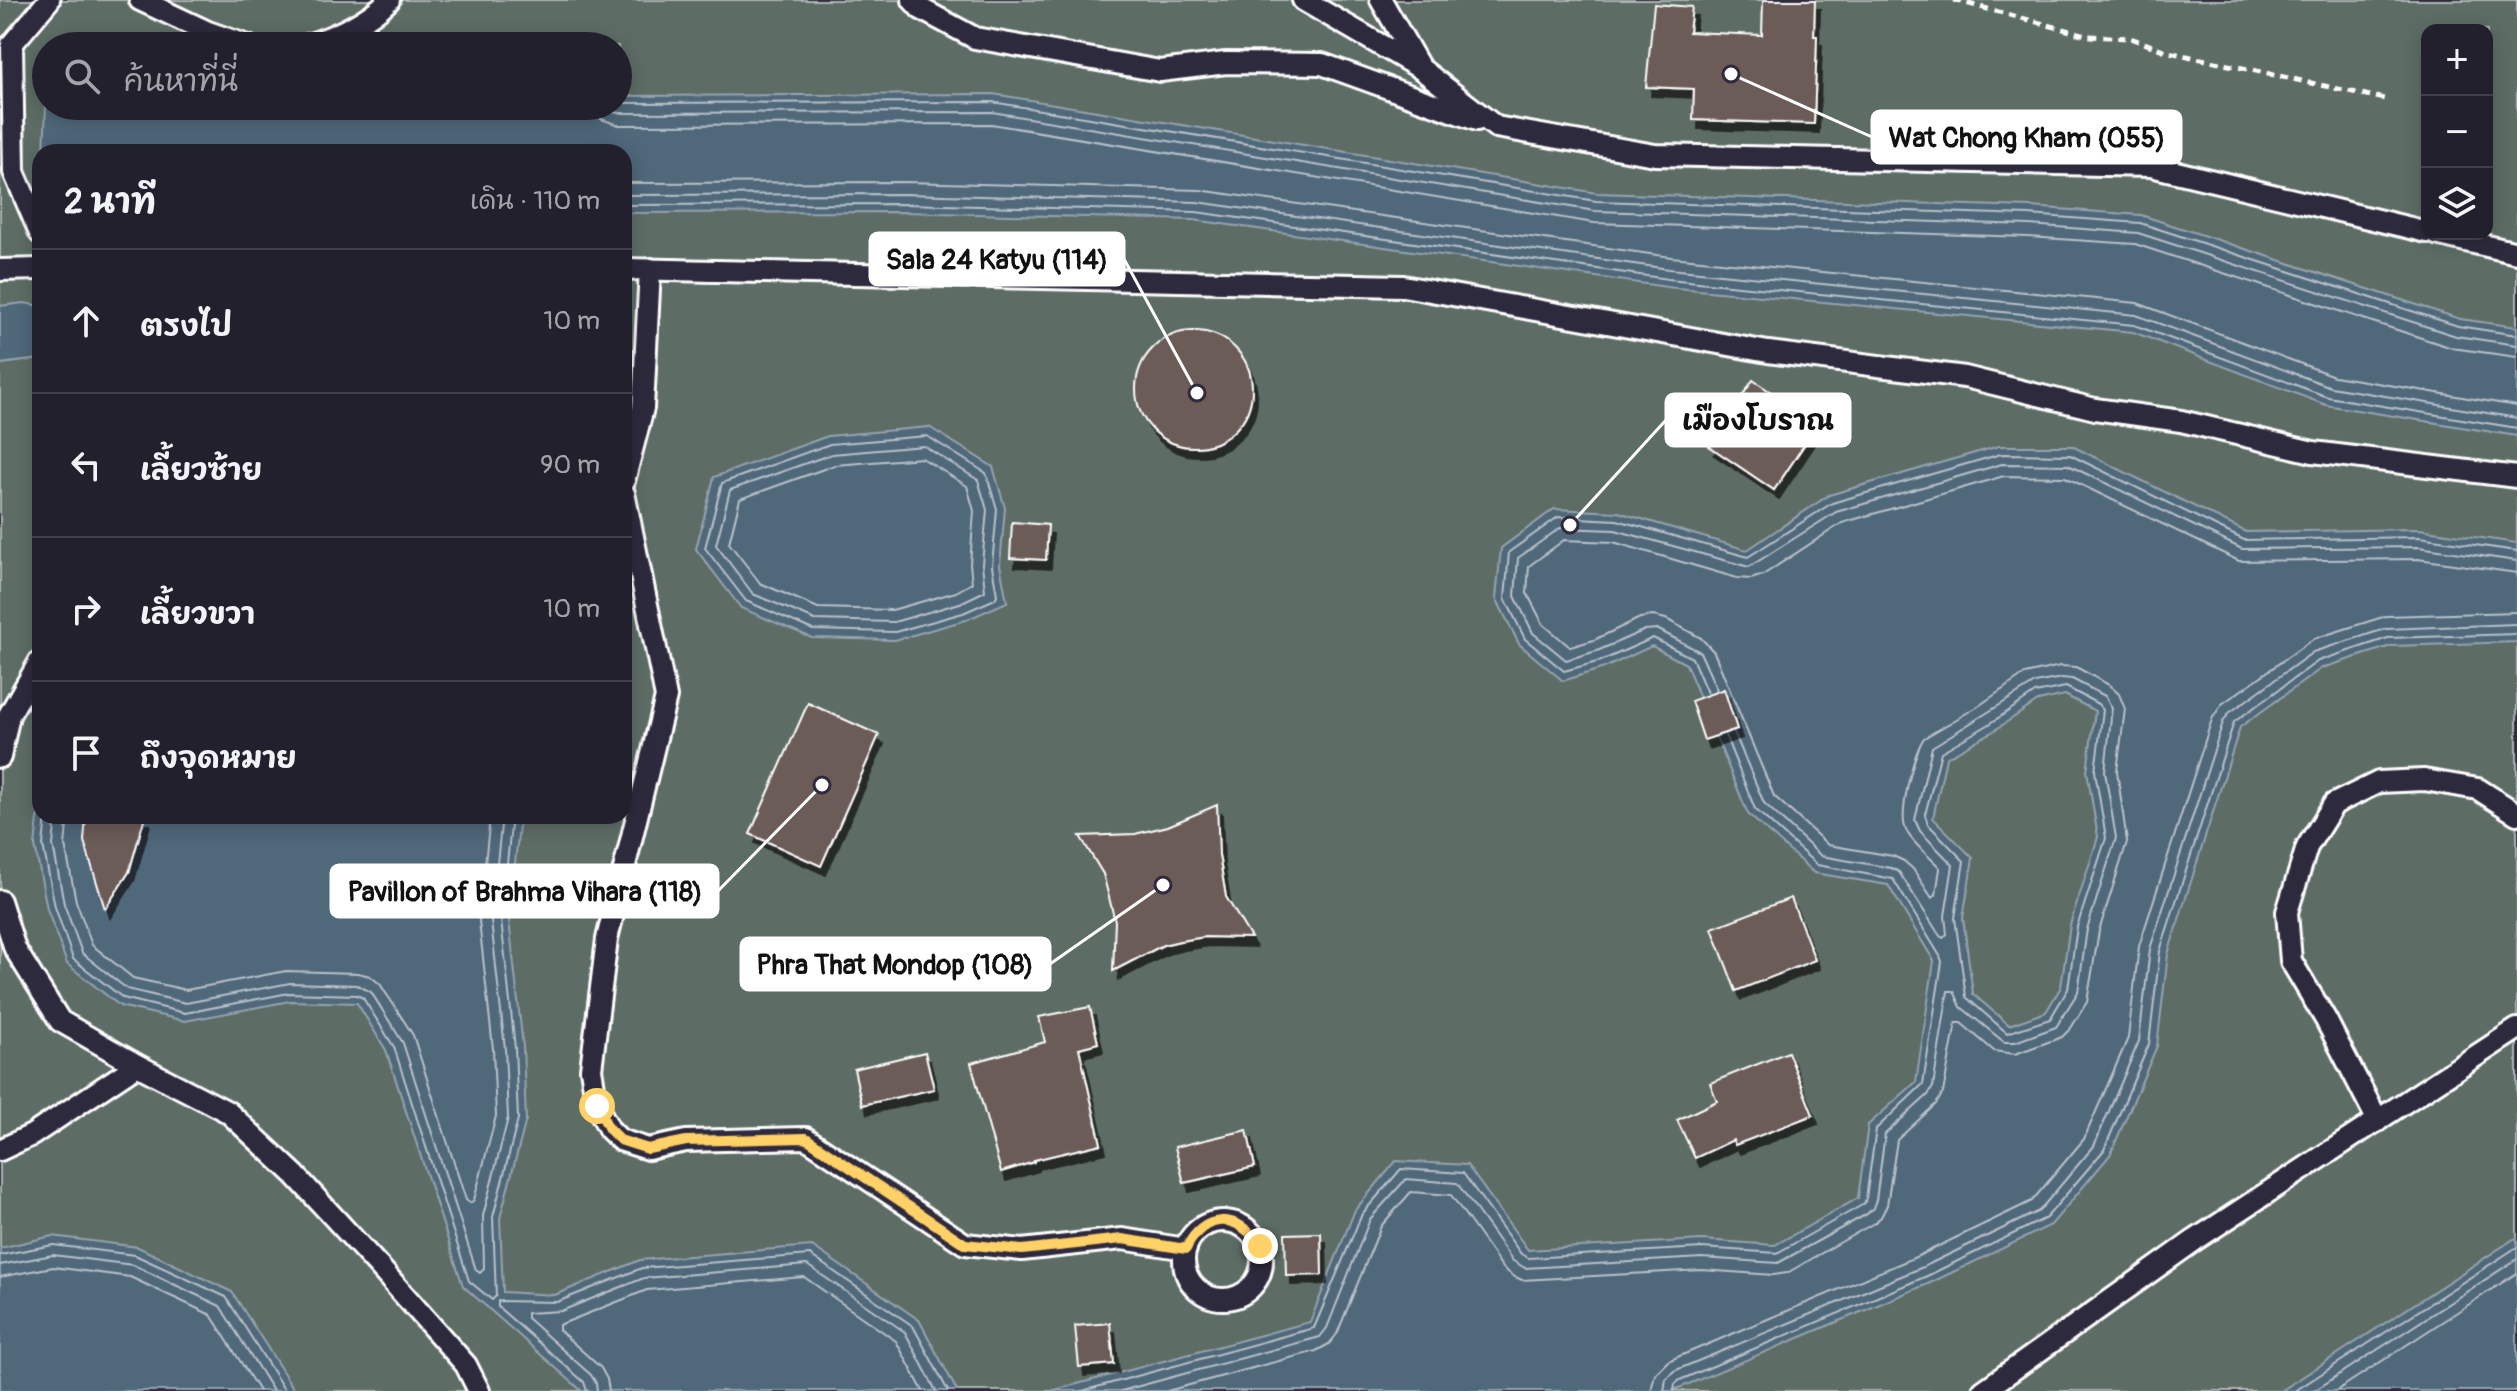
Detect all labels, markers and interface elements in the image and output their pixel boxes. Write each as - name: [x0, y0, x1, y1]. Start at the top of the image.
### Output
- map controls: [2421, 24, 2493, 240]
- button: +: [2421, 24, 2493, 96]
- search box: [32, 32, 632, 120]
- icon: search: [60, 54, 104, 98]
- text: ค้นหาที่นี่: [124, 63, 238, 100]
- button: −: [2421, 96, 2493, 168]
- callout: Wat Chong Kham (055): [1872, 111, 2181, 163]
- text: Wat Chong Kham (055): [1889, 121, 2165, 156]
- button: layers: [2421, 168, 2493, 240]
- text: 2 นาที: [64, 181, 156, 224]
- text: เดิน · 110 m: [470, 185, 600, 217]
- callout: Sala 24 Katyu (114): [870, 233, 1124, 285]
- text: Sala 24 Katyu (114): [886, 243, 1108, 278]
- icon: ahead: [64, 299, 108, 343]
- text: 10 m: [543, 305, 600, 337]
- text: ตรงไป: [140, 308, 232, 345]
- callout: เมืองโบราณ: [1666, 394, 1850, 446]
- text: เมืองโบราณ: [1682, 402, 1834, 439]
- icon: left: [64, 443, 108, 487]
- text: 90 m: [540, 449, 600, 481]
- text: เลี้ยวซ้าย: [140, 452, 262, 489]
- icon: right: [64, 587, 108, 631]
- text: 10 m: [543, 593, 600, 625]
- text: เลี้ยวขวา: [140, 596, 255, 633]
- icon: arrive: [64, 731, 108, 775]
- text: ถึงจุดหมาย: [140, 740, 297, 777]
- callout: Pavillon of Brahma Vihara (118): [331, 865, 718, 917]
- text: Pavillon of Brahma Vihara (118): [347, 875, 703, 910]
- callout: Phra That Mondop (108): [741, 938, 1050, 990]
- text: Phra That Mondop (108): [756, 948, 1034, 983]
- route start: [579, 1088, 615, 1124]
- route end: [1242, 1228, 1278, 1264]

